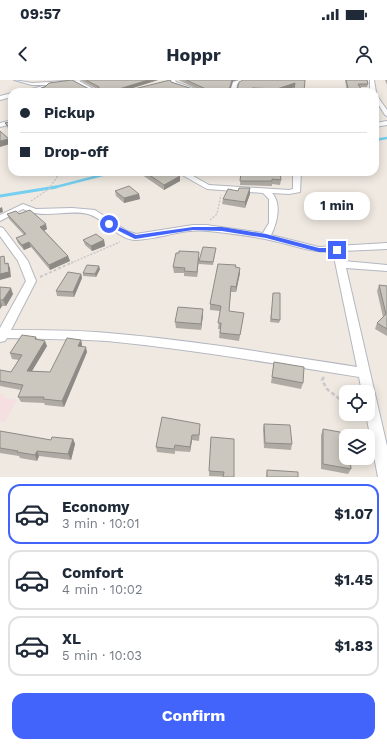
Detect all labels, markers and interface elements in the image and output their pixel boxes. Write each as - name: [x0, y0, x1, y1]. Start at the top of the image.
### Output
- text: 09:57: [20, 5, 61, 23]
- icon: back: [12, 43, 34, 65]
- icon: person: [353, 43, 375, 65]
- text: Hoppr: [166, 44, 221, 65]
- text: Pickup: [44, 104, 95, 122]
- text: Drop-off: [44, 143, 109, 161]
- callout: 1 min: [304, 192, 370, 220]
- text: 1 min: [320, 198, 354, 213]
- route start: [100, 215, 118, 233]
- route end: [328, 241, 346, 259]
- map controls: [339, 385, 375, 465]
- button: locate: [339, 385, 375, 421]
- button: layers: [339, 429, 375, 465]
- icon: car: [14, 496, 50, 532]
- text: Economy: [62, 498, 129, 516]
- text: $1.07: [334, 505, 373, 523]
- text: 3 min · 10:01: [62, 516, 140, 531]
- icon: car: [14, 562, 50, 598]
- text: Comfort: [62, 564, 123, 582]
- text: $1.45: [334, 571, 373, 589]
- text: 4 min · 10:02: [62, 582, 142, 597]
- icon: car: [14, 628, 50, 664]
- text: XL: [62, 630, 81, 648]
- text: $1.83: [334, 637, 373, 655]
- text: 5 min · 10:03: [62, 648, 142, 663]
- button: Confirm: [12, 693, 375, 739]

